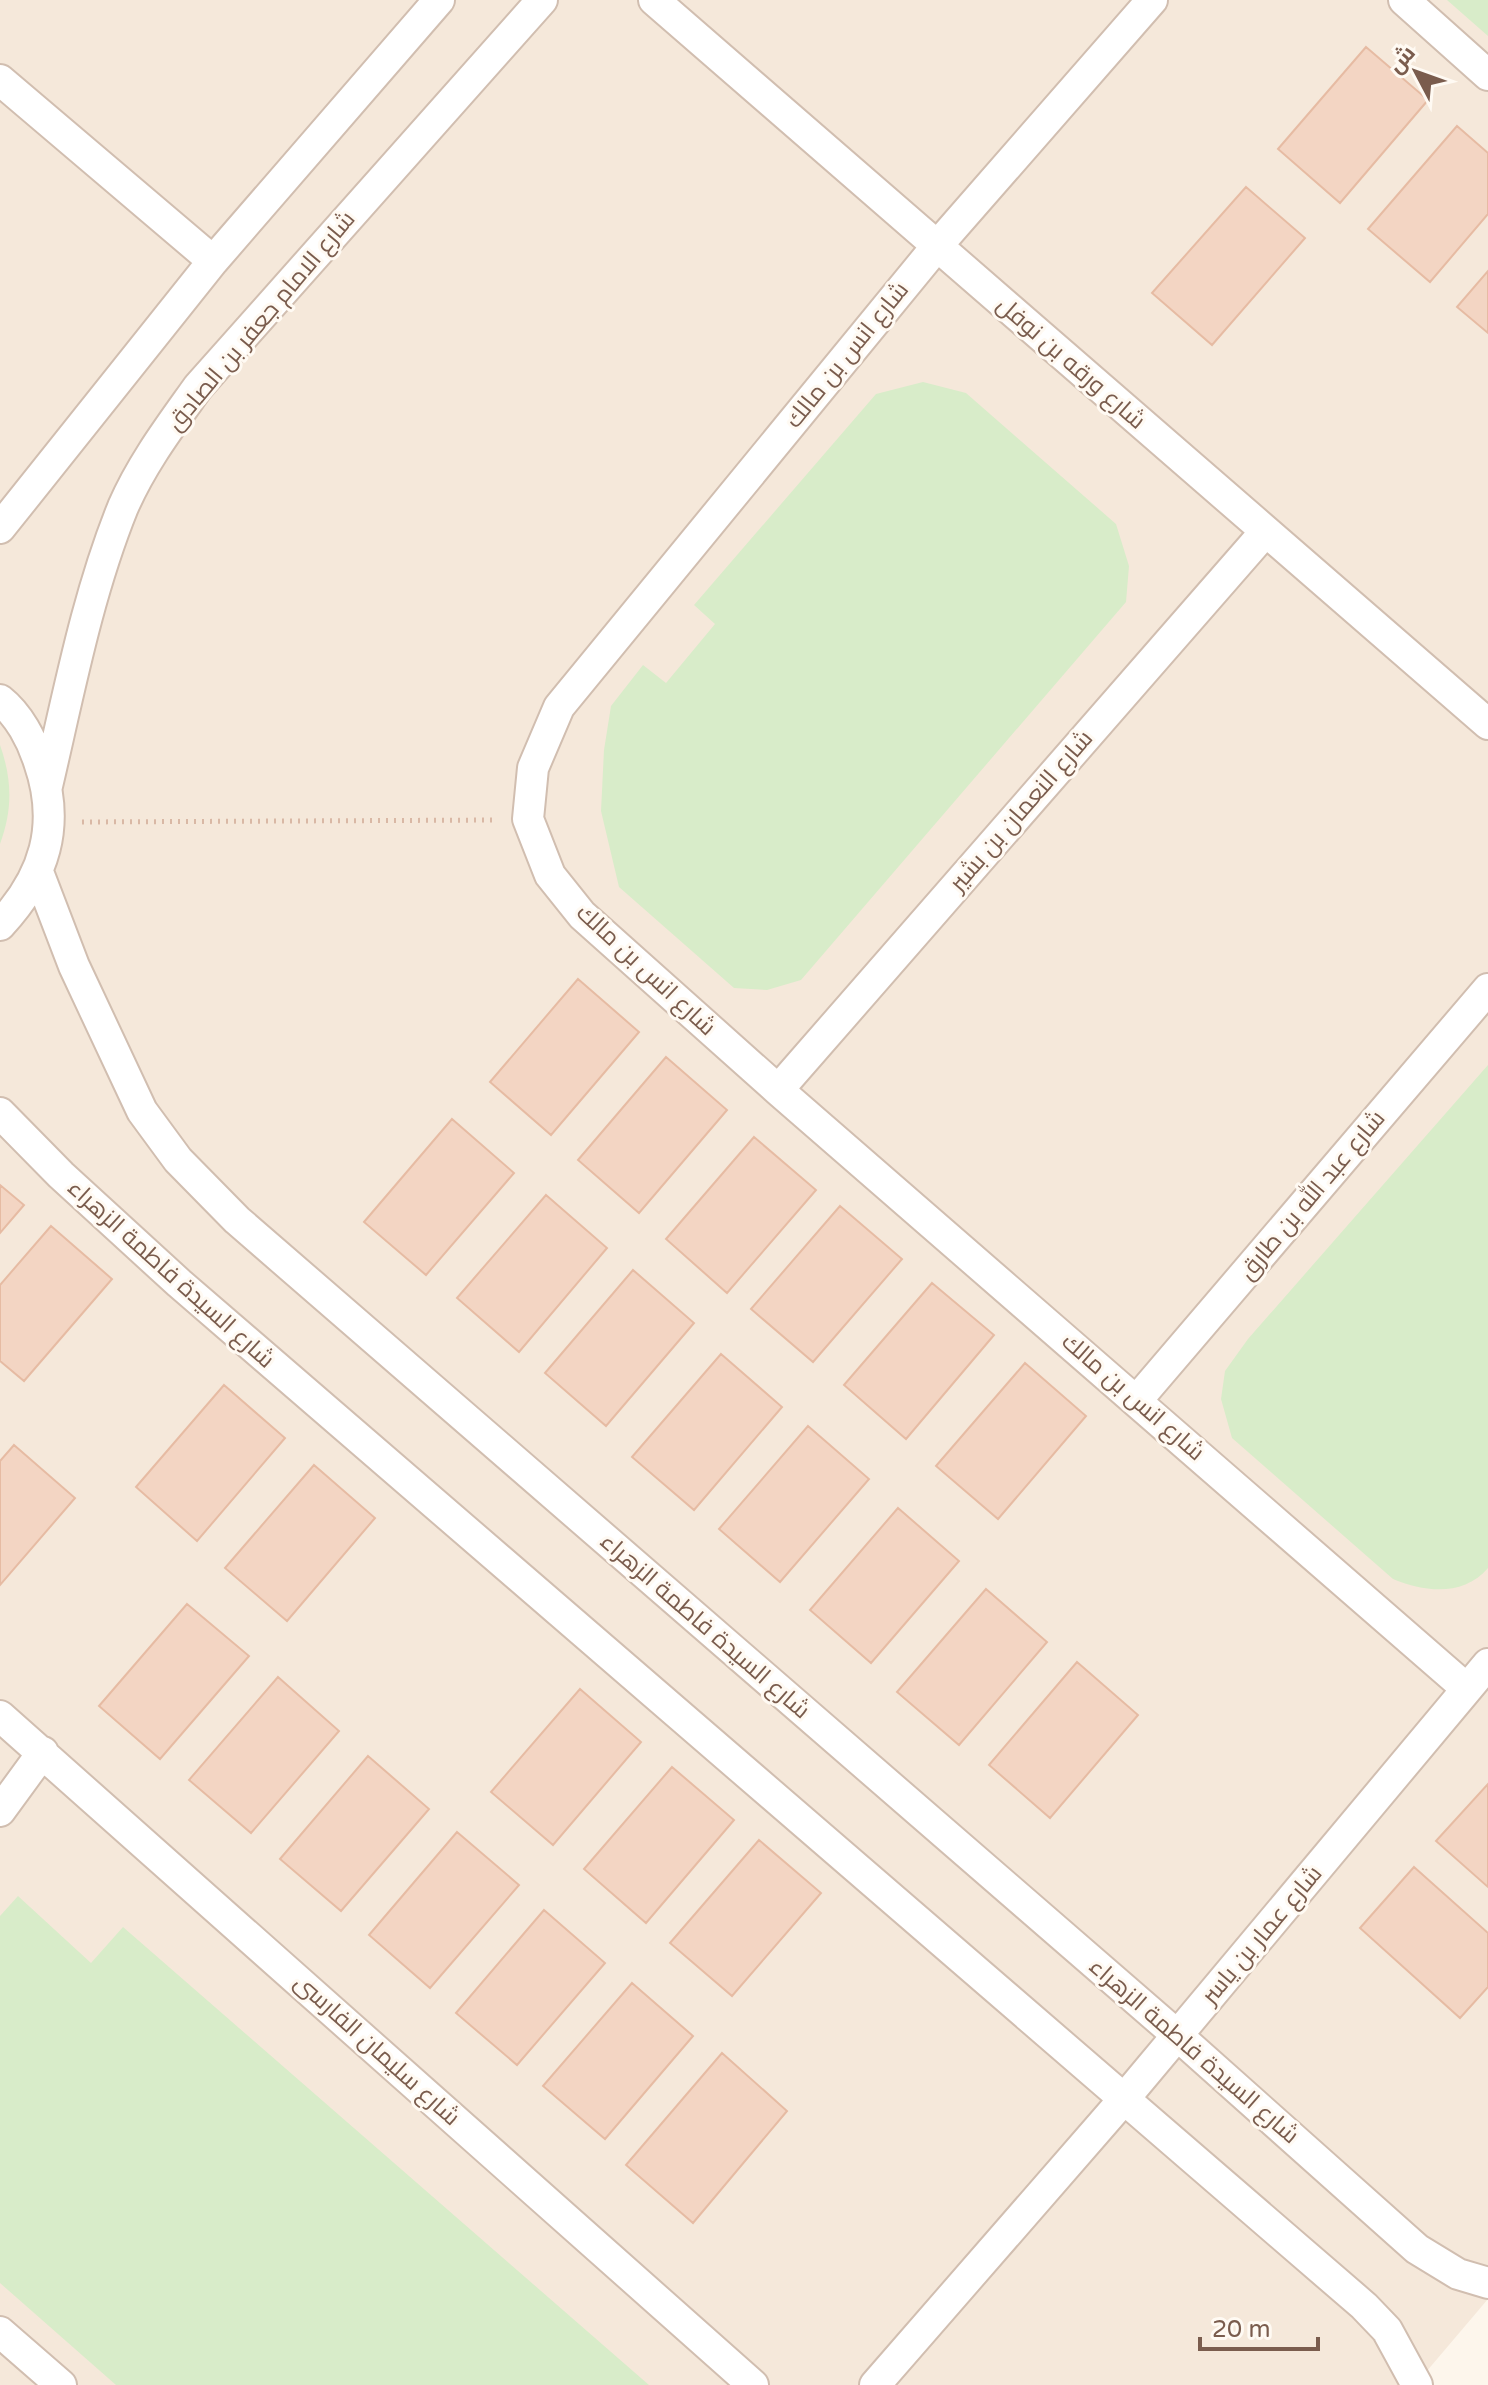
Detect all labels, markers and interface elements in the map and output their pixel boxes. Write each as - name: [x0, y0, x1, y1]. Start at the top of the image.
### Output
- north arrow: [1376, 32, 1456, 112]
- text: ش: [1383, 40, 1421, 79]
- street label: شارع الامام جعفر بن الصادق: [161, 205, 362, 437]
- street label: شارع انس بن مالك: [779, 276, 916, 435]
- street label: شارع ورقه بن نوفل: [990, 290, 1151, 436]
- street label: شارع النعمان بن بشير: [942, 724, 1100, 900]
- street label: شارع انس بن مالك: [570, 898, 722, 1043]
- street label: شارع عبد الله بن طارق: [1231, 1103, 1392, 1286]
- street label: شارع السيدة فاطمة الزهراء: [61, 1173, 280, 1375]
- street label: شارع انس بن مالك: [1055, 1327, 1210, 1468]
- street label: شارع السيدة فاطمة الزهراء: [594, 1527, 816, 1726]
- street label: شارع عمار بن ياسر: [1194, 1860, 1329, 2013]
- street label: شارع السيدة فاطمة الزهراء: [1083, 1952, 1305, 2151]
- street label: شارع سليمان الفارسى: [287, 1968, 466, 2133]
- scale bar: [1200, 2301, 1318, 2351]
- text: 20 m: [1212, 2315, 1270, 2344]

